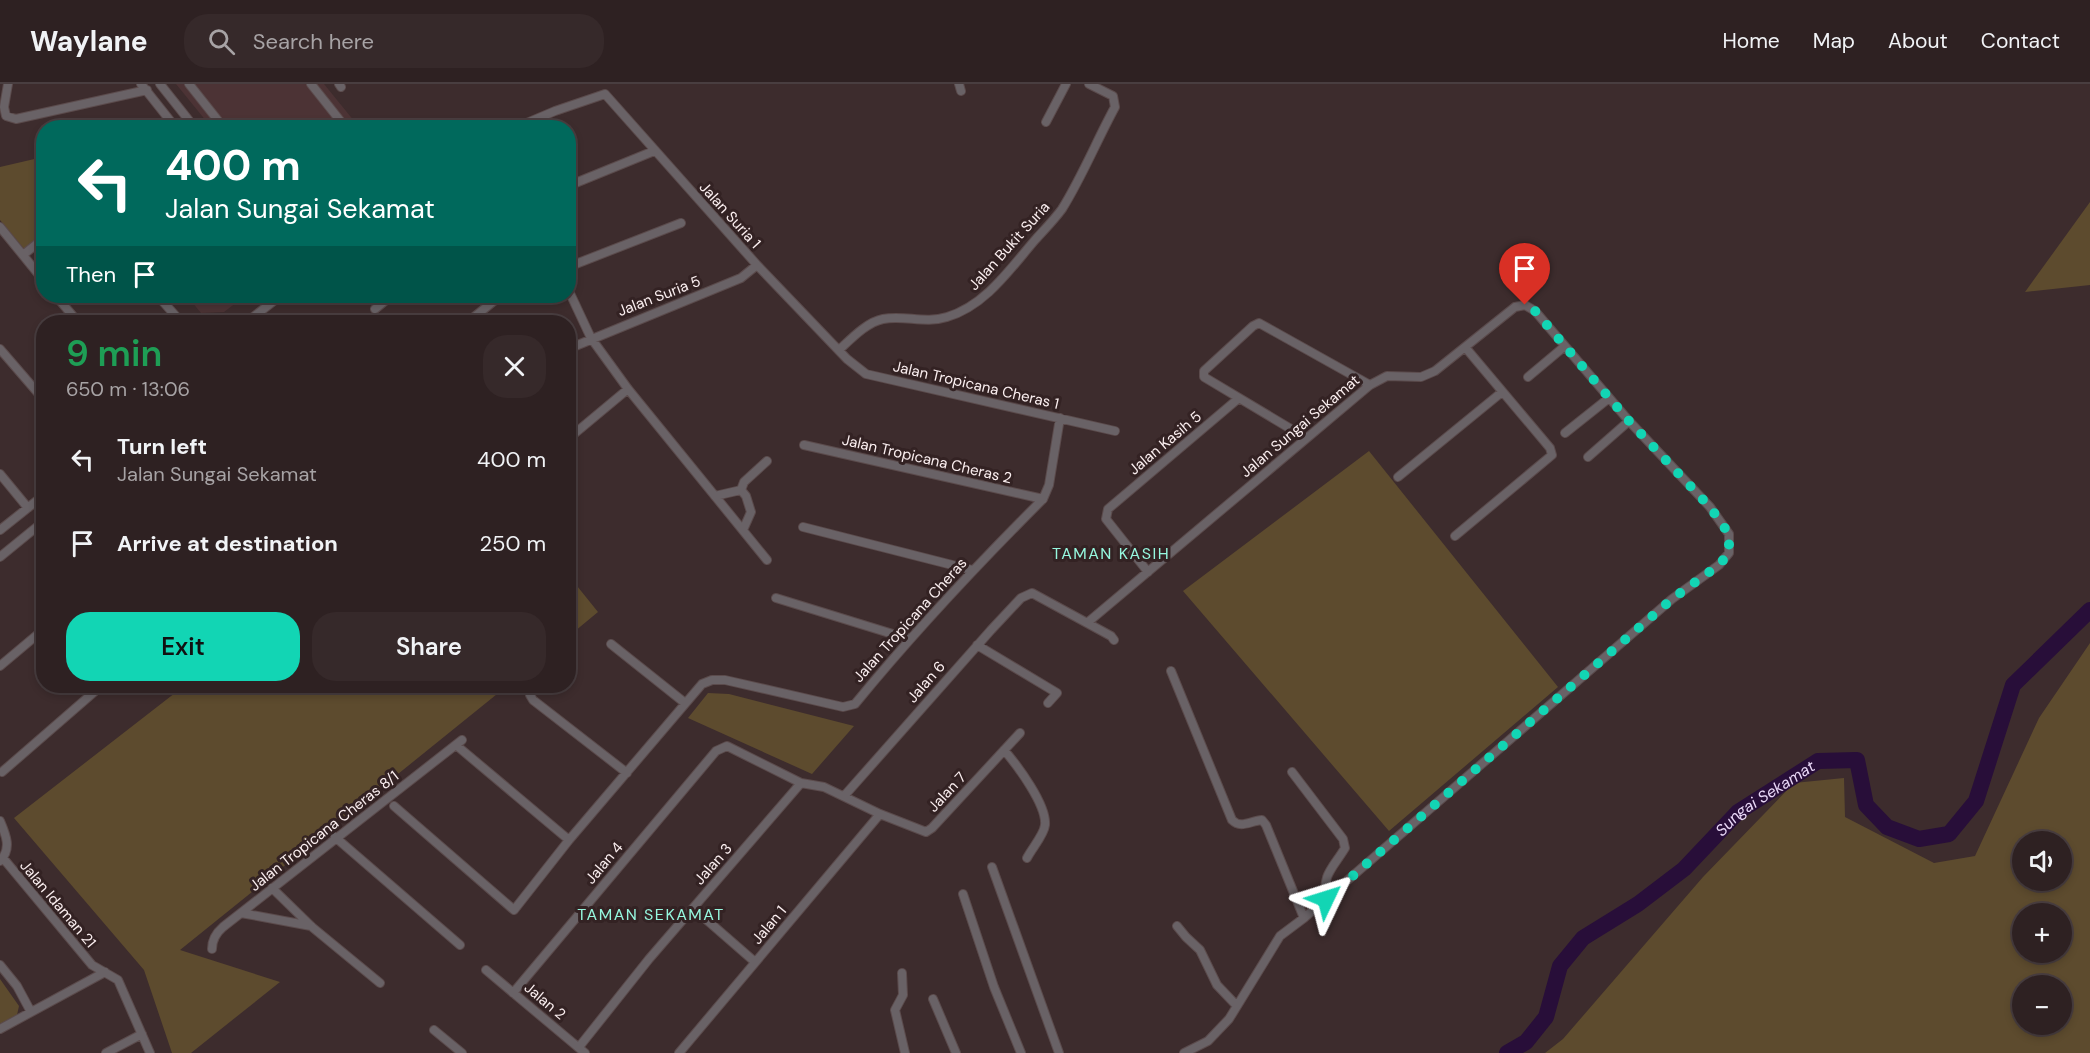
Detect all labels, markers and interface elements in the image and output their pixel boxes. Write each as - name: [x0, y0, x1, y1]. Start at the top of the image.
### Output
- search box: [184, 14, 604, 68]
- text: Waylane: [30, 23, 148, 60]
- icon: search: [205, 25, 238, 58]
- text: Search here: [253, 27, 374, 56]
- text: Home: [1722, 27, 1780, 55]
- text: Map: [1813, 27, 1855, 55]
- text: About: [1888, 27, 1948, 55]
- text: Contact: [1981, 27, 2060, 55]
- text: 400 m: [165, 138, 301, 193]
- icon: left: [66, 144, 144, 222]
- street label: Jalan Suria 1: [695, 177, 765, 253]
- text: Jalan Sungai Sekamat: [165, 191, 435, 226]
- street label: Jalan Bukit Suria: [964, 197, 1054, 295]
- pin: [1499, 243, 1550, 305]
- icon: arrive: [1508, 252, 1541, 285]
- icon: arrive: [128, 258, 161, 291]
- text: Then: [66, 260, 116, 289]
- street label: Jalan Suria 5: [615, 271, 703, 321]
- text: 9 min: [66, 330, 162, 377]
- button: close: [483, 335, 546, 398]
- street label: Jalan Tropicana Cheras 1: [891, 356, 1061, 414]
- street label: Jalan Sungai Sekamat: [1236, 370, 1364, 482]
- text: 650 m · 13:06: [66, 376, 190, 402]
- street label: Jalan Kasih 5: [1124, 407, 1206, 479]
- street label: Jalan Tropicana Cheras 2: [840, 430, 1014, 488]
- text: Turn left: [117, 432, 207, 461]
- icon: left: [66, 443, 99, 476]
- text: 400 m: [477, 445, 546, 474]
- text: Jalan Sungai Sekamat: [117, 461, 317, 487]
- icon: arrive: [66, 527, 99, 560]
- text: Arrive at destination: [117, 529, 338, 558]
- text: 250 m: [479, 529, 546, 558]
- district label: TAMAN KASIH: [1052, 543, 1170, 564]
- street label: Jalan Tropicana Cheras: [849, 553, 971, 687]
- button: Exit: [66, 612, 300, 681]
- button: Share: [312, 612, 546, 681]
- street label: Jalan 6: [902, 657, 950, 707]
- water label: Sungai Sekamat: [1711, 755, 1820, 841]
- street label: Jalan Tropicana Cheras 8/1: [245, 766, 403, 896]
- street label: Jalan 7: [923, 768, 971, 816]
- map controls: [2012, 831, 2072, 1035]
- button: sound: [2012, 831, 2072, 891]
- street label: Jalan 4: [581, 838, 627, 888]
- street label: Jalan 3: [689, 839, 737, 889]
- street label: Jalan Idaman 21: [16, 856, 100, 952]
- position arrow: [1294, 867, 1358, 931]
- street label: Jalan 1: [747, 902, 791, 948]
- button: +: [2012, 903, 2072, 963]
- district label: TAMAN SEKAMAT: [577, 904, 725, 925]
- button: −: [2012, 975, 2072, 1035]
- street label: Jalan 2: [520, 978, 570, 1024]

